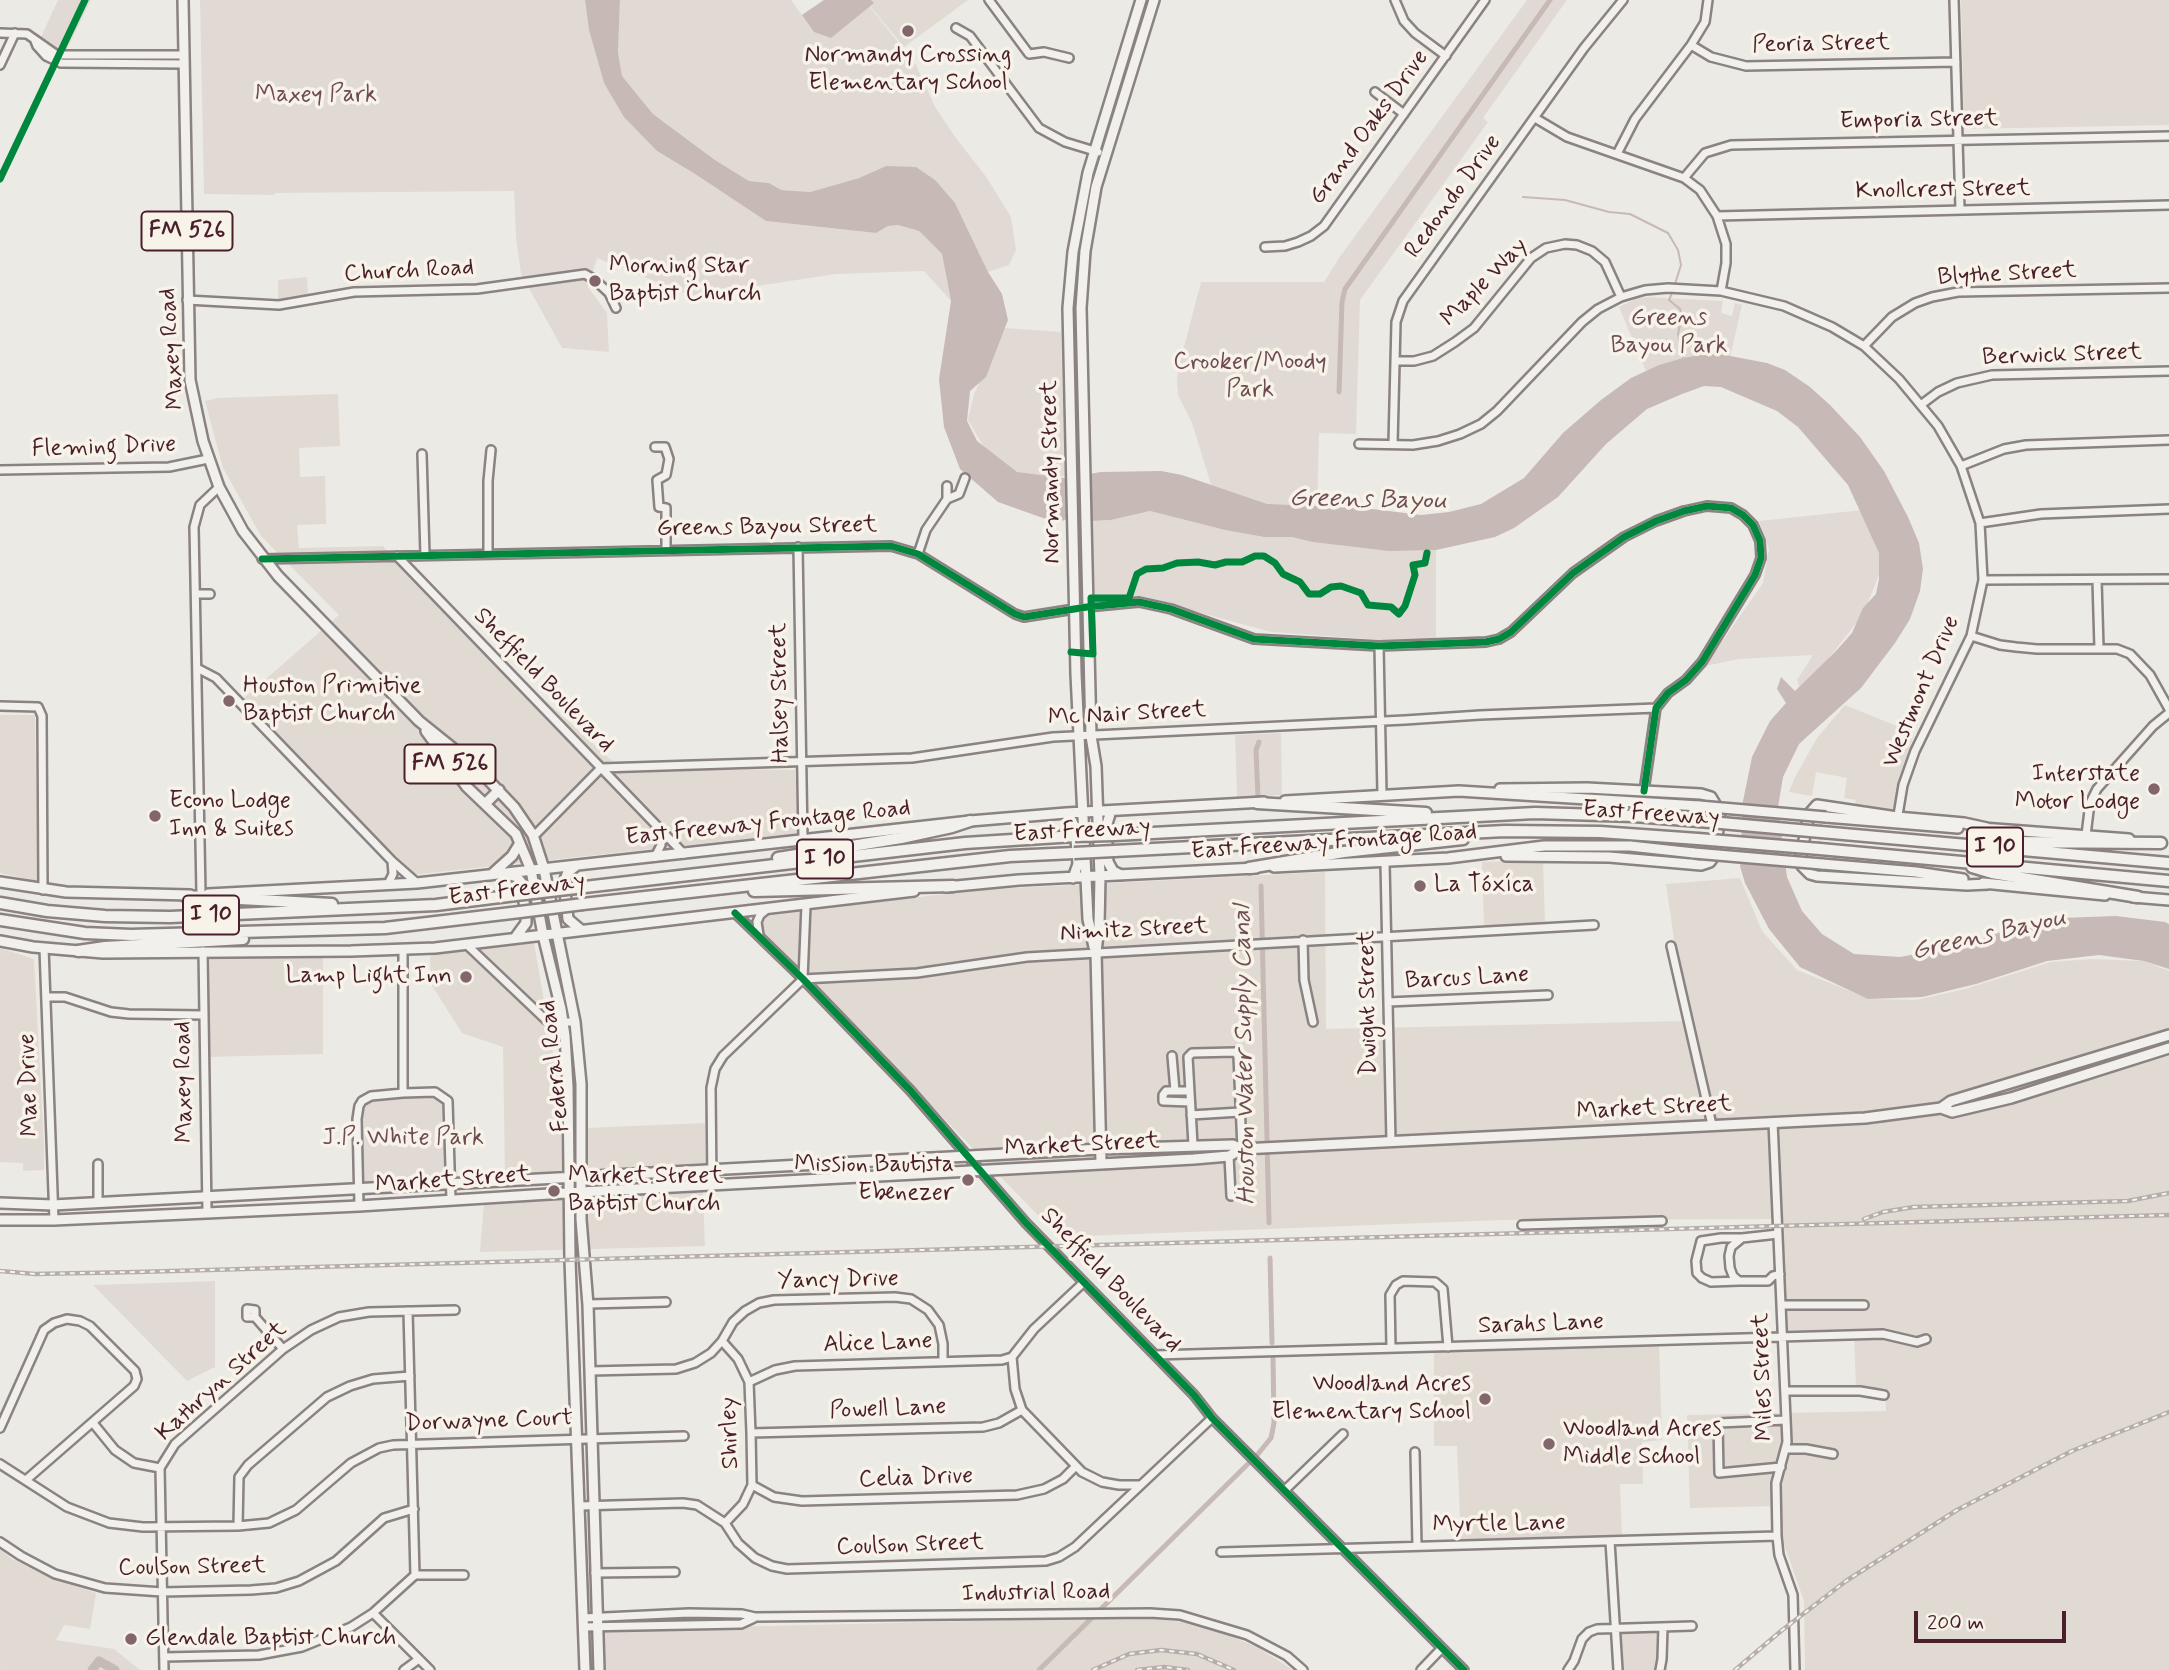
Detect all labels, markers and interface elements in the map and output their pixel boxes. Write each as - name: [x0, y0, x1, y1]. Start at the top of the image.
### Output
- marker: Normandy Crossing Elementary School: [900, 23, 916, 39]
- street label: Peoria Street: [1752, 29, 1890, 61]
- place label: Normandy Crossing Elementary School: [805, 42, 1011, 98]
- street label: Grand Oaks Drive: [1304, 45, 1436, 211]
- park label: Maxey Park: [255, 82, 377, 110]
- street label: Emporia Street: [1839, 105, 1999, 137]
- street label: Redondo Drive: [1399, 129, 1509, 265]
- street label: Knollcrest Street: [1855, 175, 2031, 207]
- road number: FM 526: [142, 212, 232, 250]
- street label: Maple Way: [1435, 232, 1535, 334]
- place label: Morning Star Baptist Church: [609, 253, 761, 309]
- street label: Church Road: [343, 254, 475, 290]
- street label: Blythe Street: [1937, 257, 2077, 293]
- marker: Morning Star Baptist Church: [587, 273, 603, 289]
- street label: Maxey Road: [154, 287, 192, 411]
- park label: Greens Bayou Park: [1611, 305, 1727, 361]
- street label: Berwick Street: [1982, 339, 2142, 373]
- park label: Crooker/Moody Park: [1173, 349, 1327, 405]
- street label: Normandy Street: [1036, 380, 1068, 564]
- street label: Fleming Drive: [31, 431, 177, 465]
- water label: Greens Bayou: [1289, 484, 1447, 518]
- street label: Greens Bayou Street: [656, 512, 878, 544]
- street label: Sheffield Boulevard: [467, 603, 619, 759]
- street label: Westmont Drive: [1877, 612, 1967, 772]
- street label: Halsey Street: [765, 622, 797, 764]
- place label: Houston Primitive Baptist Church: [243, 673, 421, 729]
- marker: Houston Primitive Baptist Church: [221, 693, 237, 709]
- street label: Mc Nair Street: [1047, 696, 1207, 734]
- road number: FM 526: [405, 744, 496, 784]
- place label: Interstate Motor Lodge: [2015, 761, 2140, 817]
- marker: Interstate Motor Lodge: [2146, 781, 2162, 797]
- place label: Econo Lodge Inn & Suites: [169, 788, 294, 844]
- street label: East Freeway Frontage Road: [624, 795, 912, 853]
- street label: East Freeway: [1581, 796, 1721, 834]
- marker: Econo Lodge Inn & Suites: [147, 808, 163, 824]
- street label: East Freeway: [1013, 814, 1151, 850]
- street label: East Freeway Frontage Road: [1190, 819, 1478, 867]
- road number: I 10: [1967, 828, 2023, 866]
- road number: I 10: [797, 839, 853, 878]
- street label: East Freeway: [447, 868, 587, 914]
- place label: La Tóxíca: [1434, 872, 1534, 900]
- marker: La Tóxíca: [1412, 878, 1428, 894]
- road number: I 10: [183, 896, 239, 934]
- water label: Greens Bayou: [1909, 903, 2069, 969]
- water label: Houston Water Supply Canal: [1228, 905, 1264, 1205]
- street label: Nimitz Street: [1059, 913, 1209, 949]
- street label: Dwight Street: [1353, 930, 1385, 1076]
- street label: Barcus Lane: [1404, 961, 1530, 997]
- place label: Lamp Light Inn: [286, 963, 452, 991]
- marker: Lamp Light Inn: [458, 969, 474, 985]
- street label: Federal Road: [535, 999, 577, 1133]
- street label: Maxey Road: [170, 1021, 200, 1143]
- street label: Mae Drive: [14, 1033, 46, 1137]
- street label: Market Street: [1576, 1091, 1732, 1127]
- park label: J.P. White Park: [322, 1125, 484, 1153]
- street label: Market Street: [1004, 1128, 1160, 1164]
- place label: Mission Bautista Ebenezer: [794, 1152, 954, 1208]
- street label: Market Street: [375, 1161, 531, 1201]
- place label: Market Street Baptist Church: [568, 1163, 723, 1219]
- marker: Mission Bautista Ebenezer: [960, 1172, 976, 1188]
- marker: Market Street Baptist Church: [546, 1183, 562, 1199]
- street label: Sheffield Boulevard: [1034, 1203, 1186, 1359]
- street label: Yancy Drive: [777, 1266, 899, 1296]
- street label: Sarahs Lane: [1478, 1308, 1604, 1342]
- street label: Miles Street: [1747, 1312, 1781, 1442]
- street label: Kathryn Street: [151, 1316, 293, 1448]
- street label: Alice Lane: [823, 1328, 933, 1360]
- place label: Woodland Acres Elementary School: [1272, 1371, 1471, 1427]
- marker: Woodland Acres Elementary School: [1477, 1391, 1493, 1407]
- street label: Powell Lane: [829, 1394, 947, 1426]
- street label: Shirley: [715, 1396, 747, 1470]
- street label: Dorwayne Court: [405, 1405, 573, 1439]
- place label: Woodland Acres Middle School: [1563, 1416, 1722, 1472]
- marker: Woodland Acres Middle School: [1541, 1436, 1557, 1452]
- street label: Celia Drive: [858, 1463, 974, 1495]
- street label: Myrtle Lane: [1432, 1509, 1566, 1541]
- street label: Coulson Street: [836, 1529, 984, 1563]
- street label: Coulson Street: [118, 1552, 266, 1584]
- street label: Industrial Road: [961, 1578, 1111, 1610]
- scale bar: [1917, 1596, 2069, 1640]
- text: 200 m: [1927, 1609, 1984, 1637]
- place label: Glendale Baptist Church: [145, 1625, 396, 1653]
- marker: Glendale Baptist Church: [123, 1631, 139, 1647]

